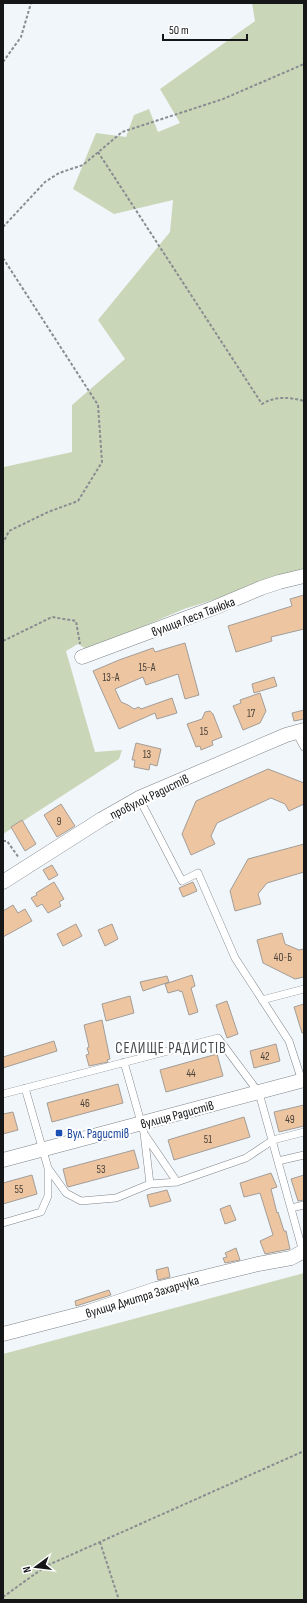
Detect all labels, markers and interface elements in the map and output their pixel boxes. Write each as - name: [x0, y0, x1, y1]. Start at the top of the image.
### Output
- scale bar: [163, 16, 247, 42]
- text: 50 m: [169, 23, 189, 38]
- street label: вулиця Леся Танюка: [149, 594, 237, 640]
- house number: 15-А: [139, 661, 156, 674]
- house number: 13-А: [103, 671, 120, 684]
- house number: 17: [247, 707, 256, 720]
- house number: 15: [200, 725, 208, 738]
- house number: 13: [143, 748, 152, 761]
- street label: провулок Радистів: [107, 771, 192, 823]
- house number: 9: [57, 815, 62, 828]
- house number: 40-Б: [274, 951, 292, 964]
- district label: СЕЛИЩЕ РАДИСТІВ: [115, 1039, 227, 1058]
- house number: 42: [260, 1050, 270, 1063]
- house number: 44: [186, 1067, 196, 1080]
- house number: 46: [80, 1097, 90, 1110]
- street label: вулиця Радистів: [139, 1097, 216, 1132]
- house number: 49: [285, 1113, 295, 1126]
- place label: Вул. Радистів: [67, 1126, 129, 1142]
- marker: Вул. Радистів: [54, 1128, 64, 1138]
- house number: 51: [204, 1133, 212, 1146]
- house number: 53: [96, 1163, 106, 1176]
- house number: 55: [15, 1183, 23, 1196]
- street label: вулиця Дмитра Захарчука: [84, 1272, 201, 1322]
- north arrow: [16, 1547, 56, 1587]
- text: N: [20, 1565, 34, 1574]

